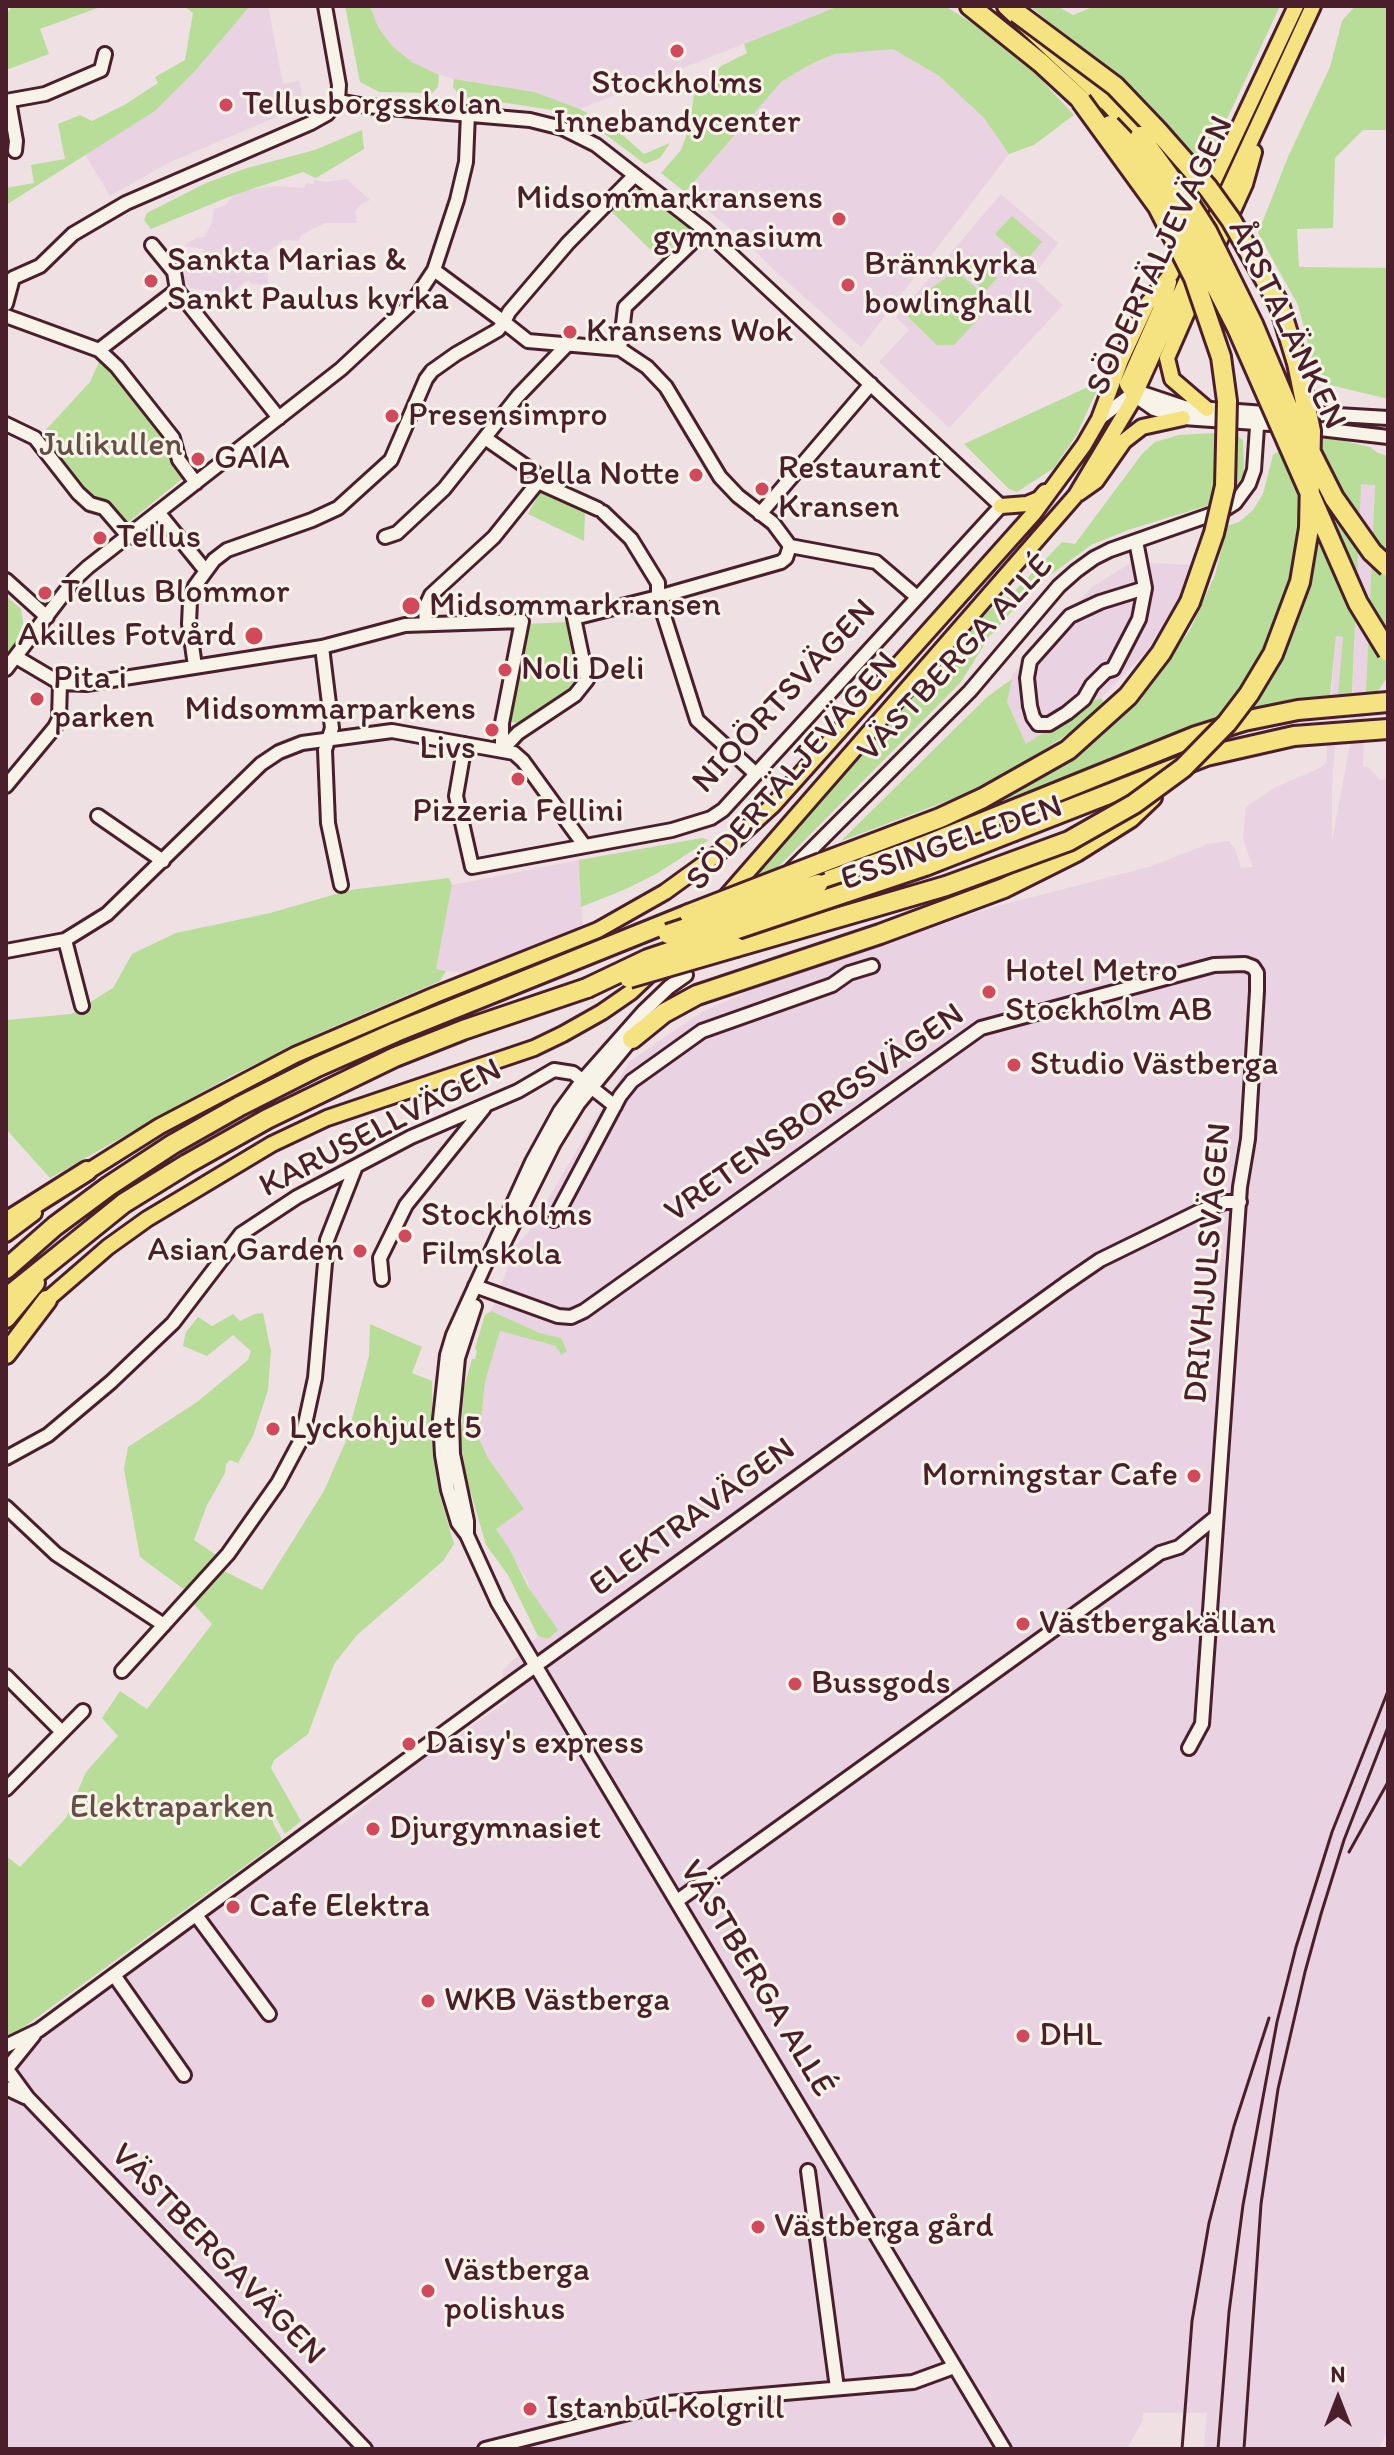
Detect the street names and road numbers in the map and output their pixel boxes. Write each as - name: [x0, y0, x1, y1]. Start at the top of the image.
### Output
- street label: SÖDERTÄLJEVÄGEN: [1078, 110, 1244, 402]
- street label: ÅRSTALÄNKEN: [1218, 214, 1354, 436]
- street label: VÄSTBERGA ALLÉ: [849, 547, 1063, 771]
- street label: NIOÖRTSVÄGEN: [684, 591, 886, 803]
- street label: SÖDERTÄLJEVÄGEN: [678, 644, 908, 900]
- street label: ESSINGELEDEN: [836, 787, 1068, 901]
- street label: VRETENSBORGSVÄGEN: [657, 995, 973, 1233]
- street label: KARUSELLVÄGEN: [253, 1050, 509, 1208]
- street label: DRIVHJULSVÄGEN: [1176, 1121, 1242, 1405]
- street label: ELEKTRAVÄGEN: [582, 1430, 804, 1606]
- street label: VÄSTBERGA ALLÉ: [669, 1853, 843, 2105]
- street label: VÄSTBERGAVÄGEN: [101, 2136, 333, 2374]

